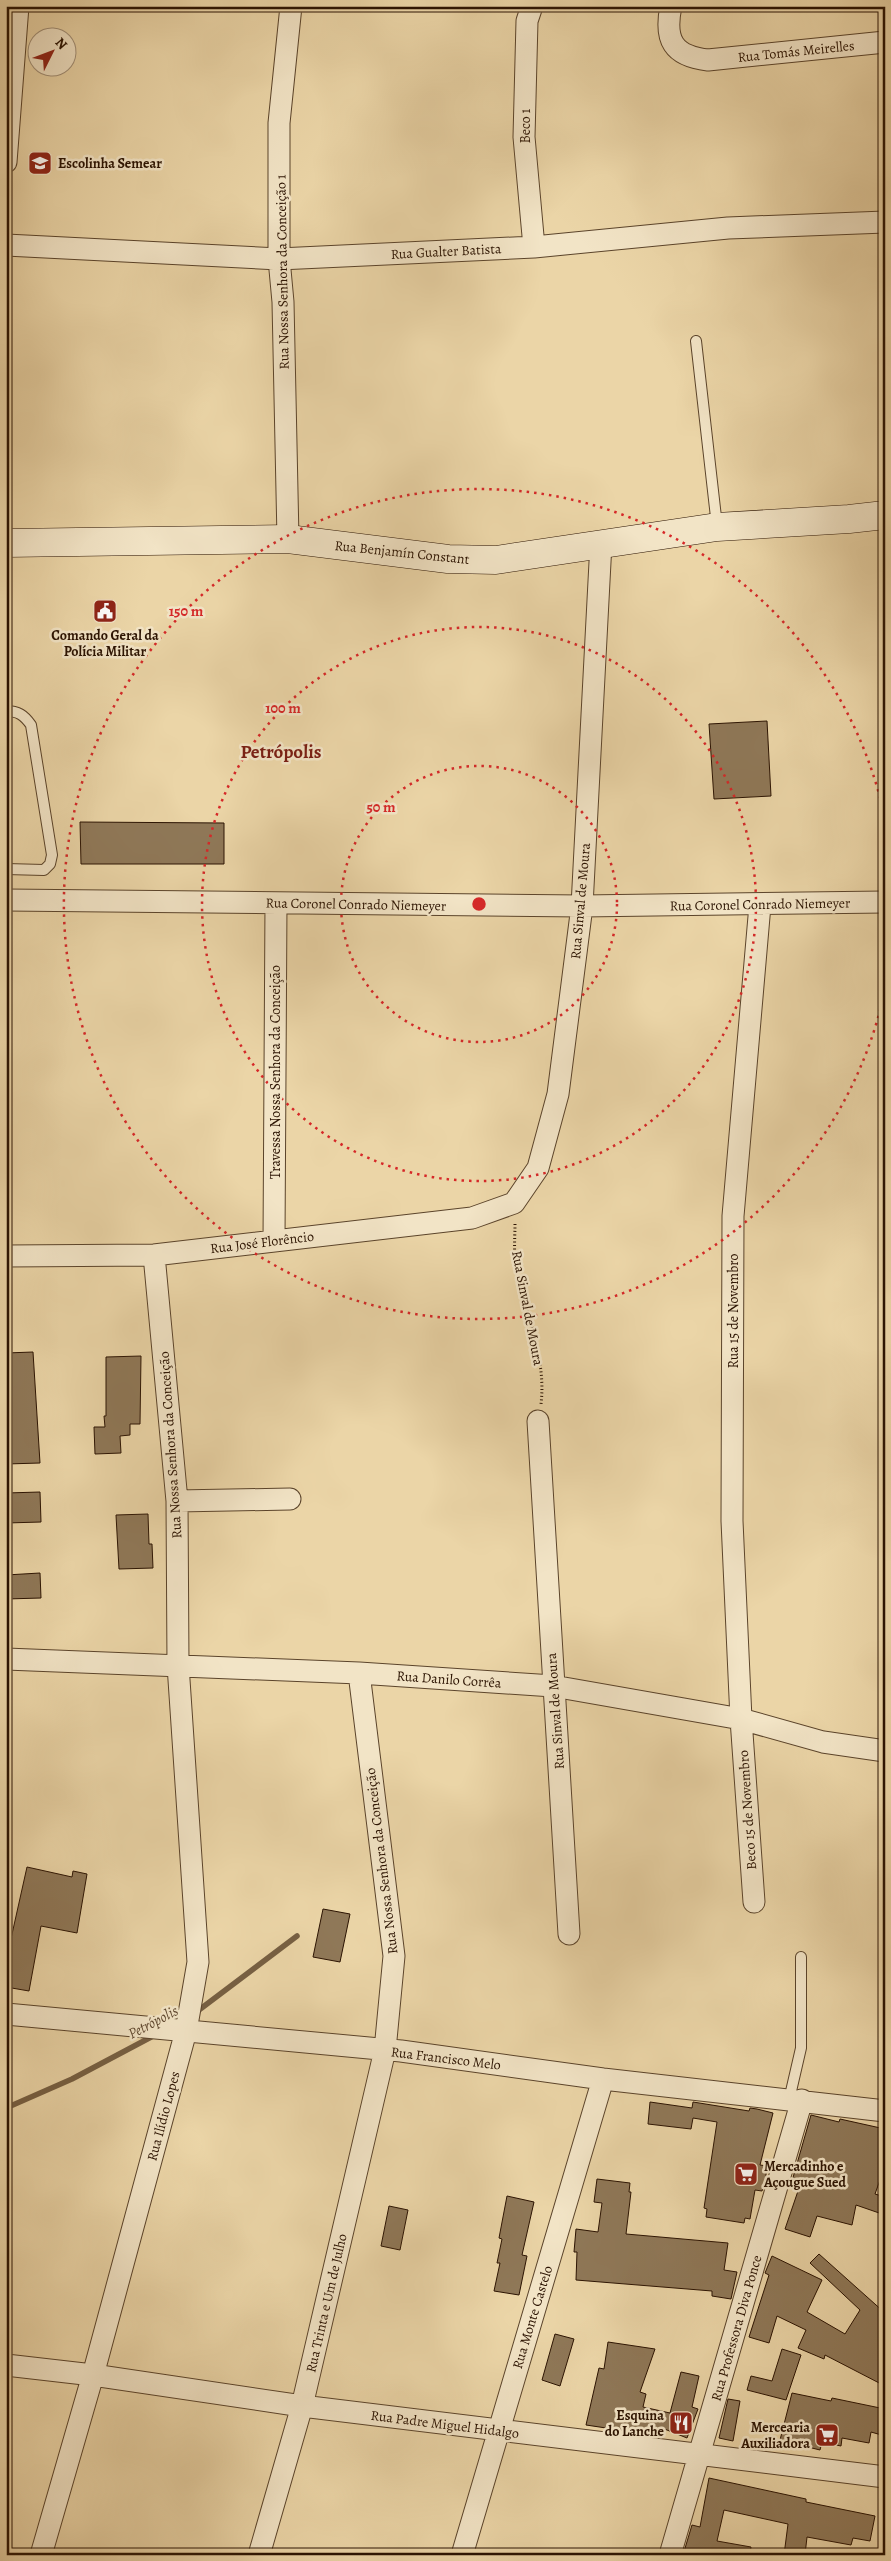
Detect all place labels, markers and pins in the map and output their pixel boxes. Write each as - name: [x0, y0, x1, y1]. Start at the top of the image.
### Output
- school or university icon: Escolinha Semear: [27, 150, 53, 176]
- place label: Escolinha Semear: [58, 154, 162, 173]
- public building icon: Comando Geral da Polícia Militar: [92, 598, 118, 624]
- place label: Comando Geral da Polícia Militar: [51, 626, 159, 661]
- centre of rings: [470, 895, 488, 913]
- place label: Mercadinho e Açougue Sued: [763, 2157, 847, 2192]
- supermarket icon: Mercadinho e Açougue Sued: [733, 2161, 759, 2187]
- place label: Esquina do Lanche: [605, 2406, 665, 2441]
- restaurant icon: Esquina do Lanche: [668, 2410, 694, 2436]
- place label: Mercearia Auxiliadora: [740, 2418, 810, 2453]
- supermarket icon: Mercearia Auxiliadora: [814, 2422, 840, 2448]

